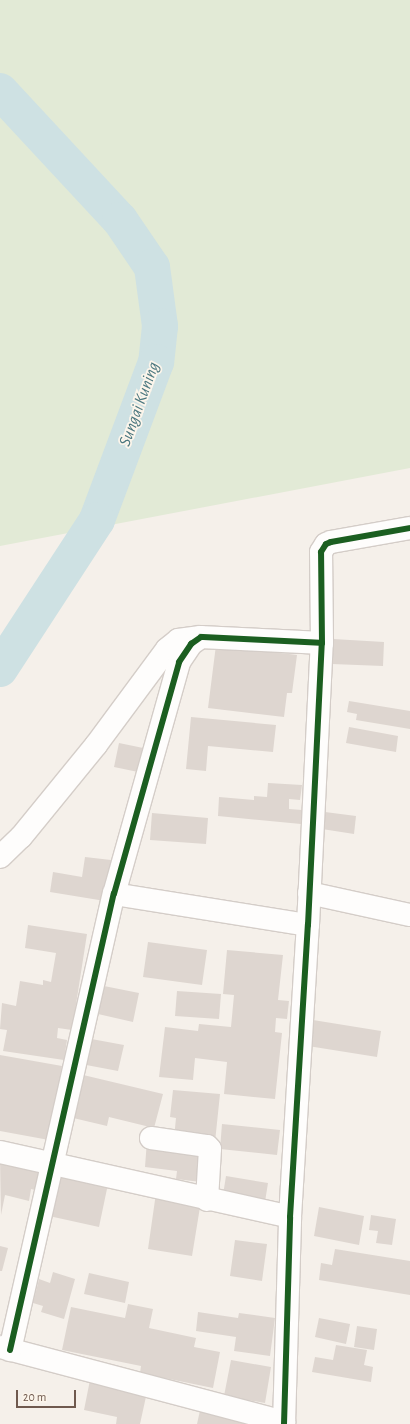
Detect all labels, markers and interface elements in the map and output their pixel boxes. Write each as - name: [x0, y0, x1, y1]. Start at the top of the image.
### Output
- water label: Sungai Kuning: [114, 359, 164, 449]
- scale bar: [18, 1382, 78, 1408]
- text: 20 m: [23, 1391, 46, 1403]

